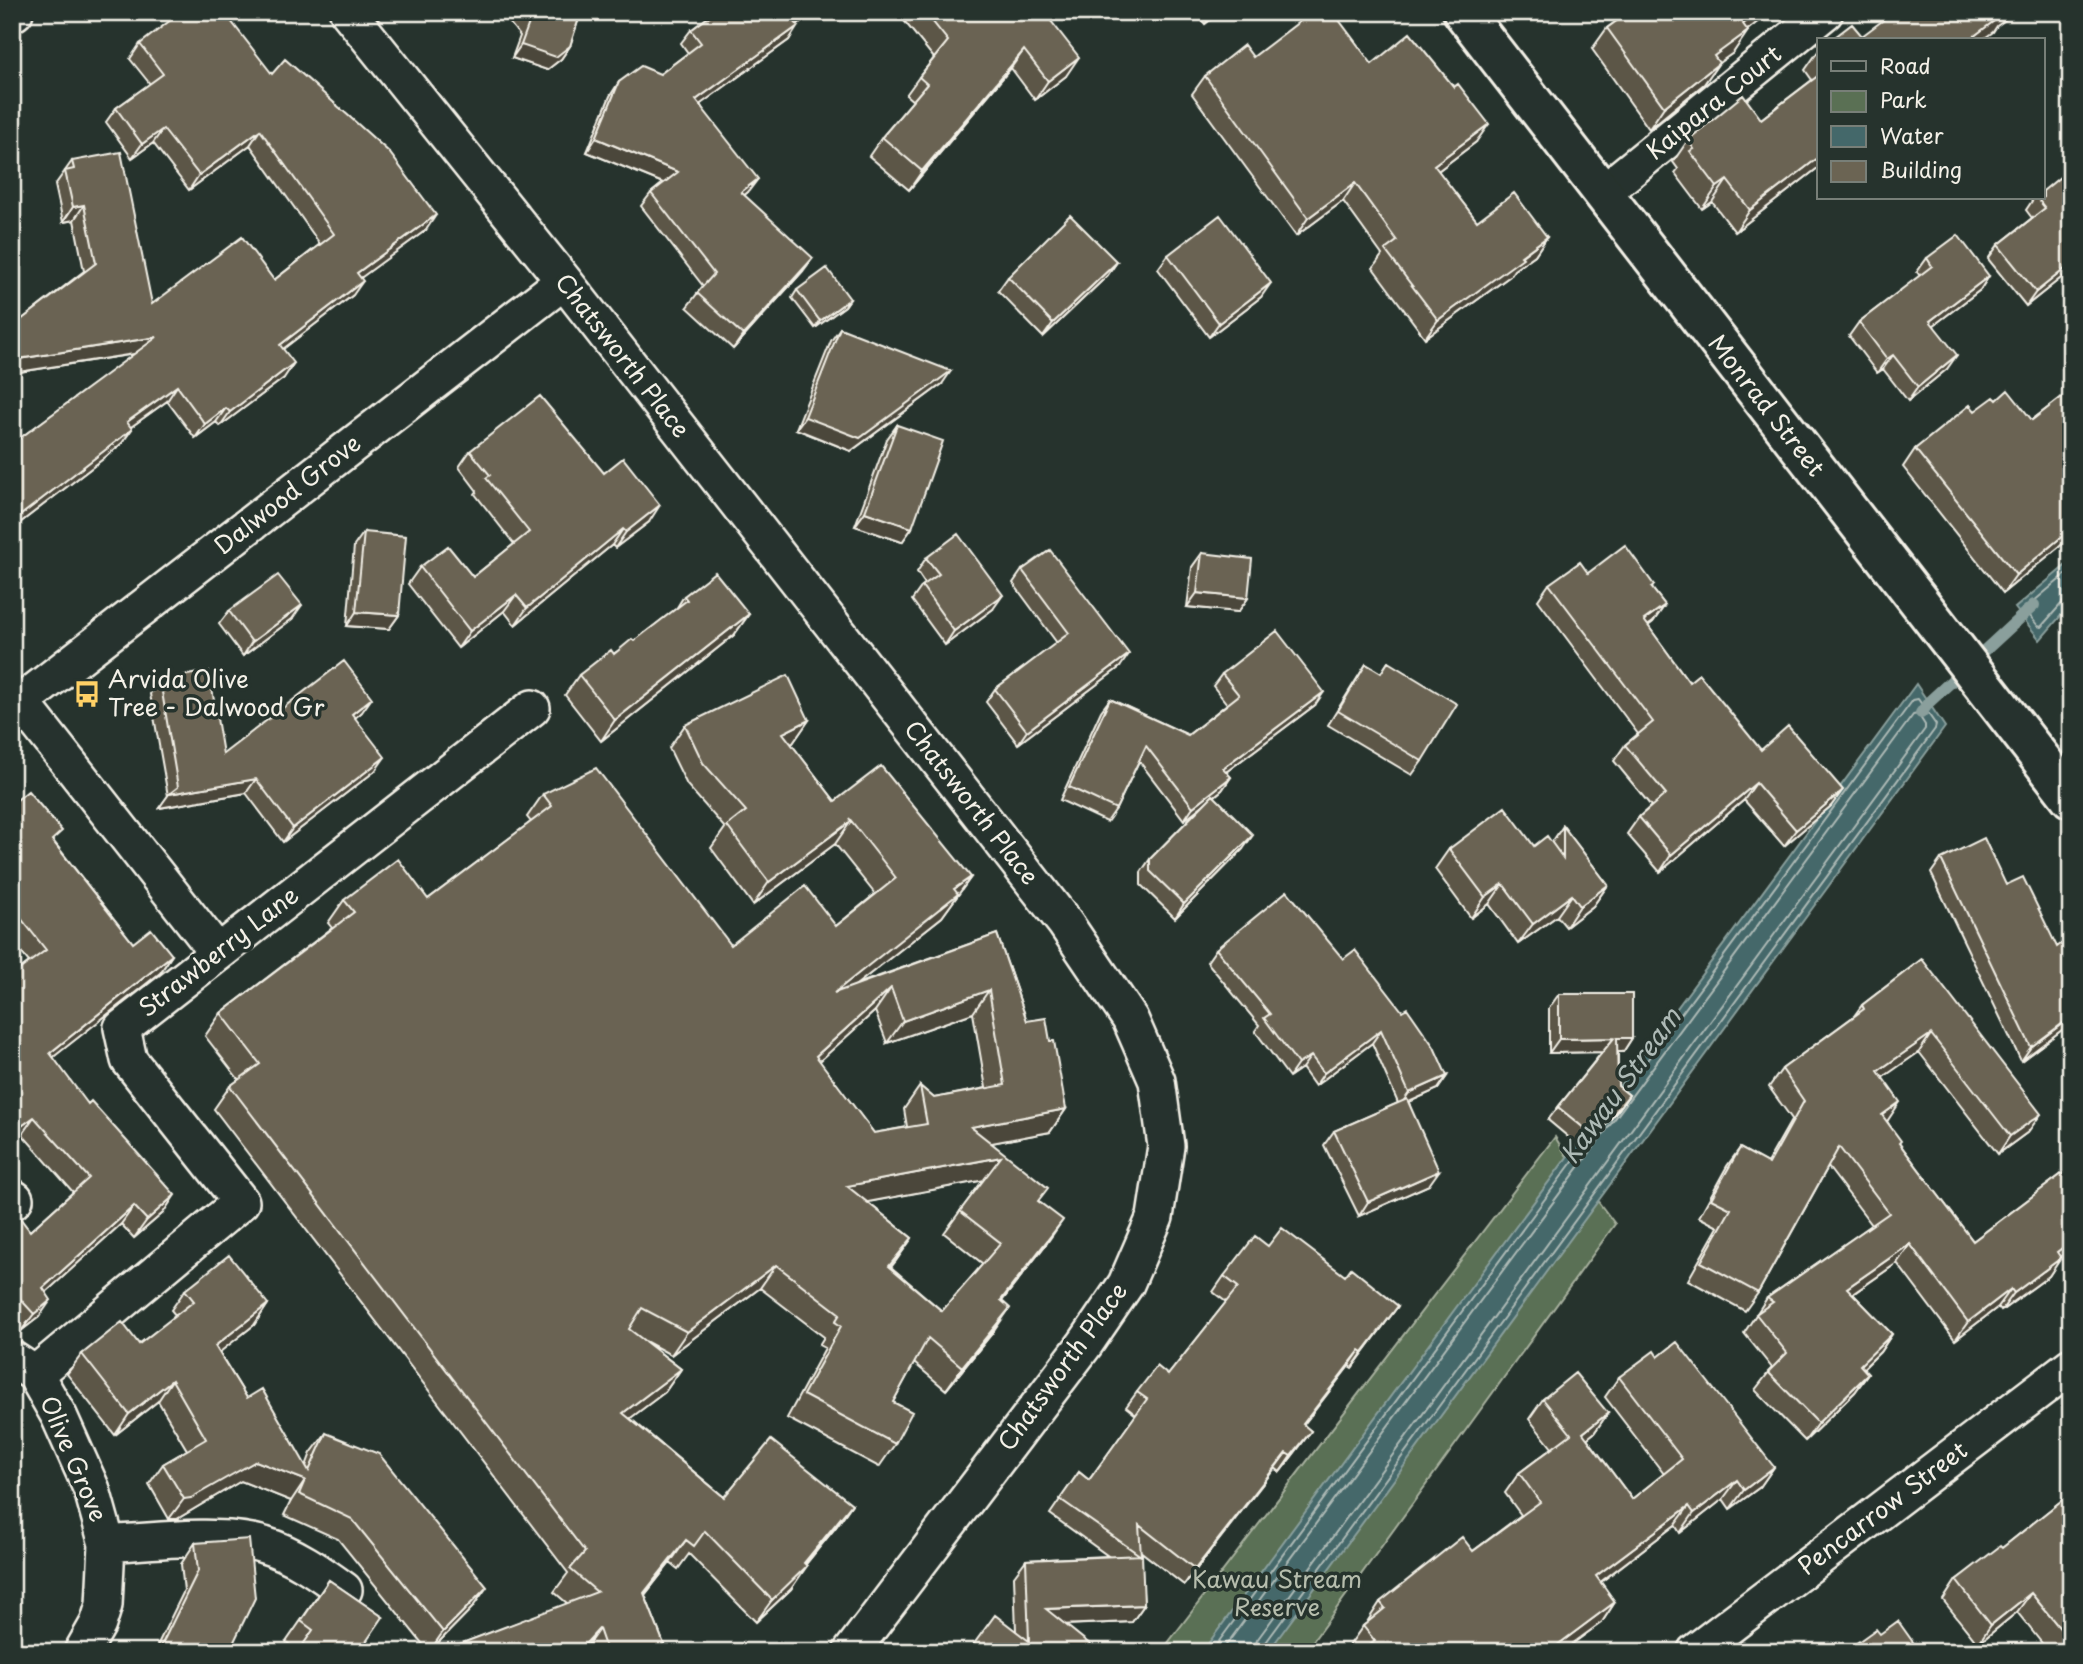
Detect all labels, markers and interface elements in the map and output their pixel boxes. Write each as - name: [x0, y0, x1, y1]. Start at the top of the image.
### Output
- street label: Kaipara Court: [1637, 35, 1788, 167]
- legend: [1817, 38, 2044, 200]
- text: Road: [1880, 49, 1931, 81]
- text: Park: [1880, 83, 1927, 115]
- text: Water: [1880, 119, 1944, 151]
- text: Building: [1880, 153, 1962, 185]
- street label: Chatsworth Place: [548, 265, 699, 445]
- street label: Monrad Street: [1701, 326, 1835, 484]
- street label: Dalwood Grove: [206, 425, 368, 562]
- place label: Arvida Olive Tree - Dalwood Gr: [108, 660, 324, 724]
- bus stop icon: Arvida Olive Tree - Dalwood Gr: [72, 679, 102, 709]
- street label: Chatsworth Place: [897, 712, 1048, 892]
- street label: Strawberry Lane: [130, 876, 305, 1024]
- water label: Kawau Stream: [1550, 998, 1690, 1171]
- street label: Chatsworth Place: [988, 1274, 1135, 1457]
- street label: Olive Grove: [32, 1390, 118, 1527]
- street label: Pencarrow Street: [1789, 1431, 1974, 1583]
- park label: Kawau Stream Reserve: [1192, 1560, 1362, 1624]

